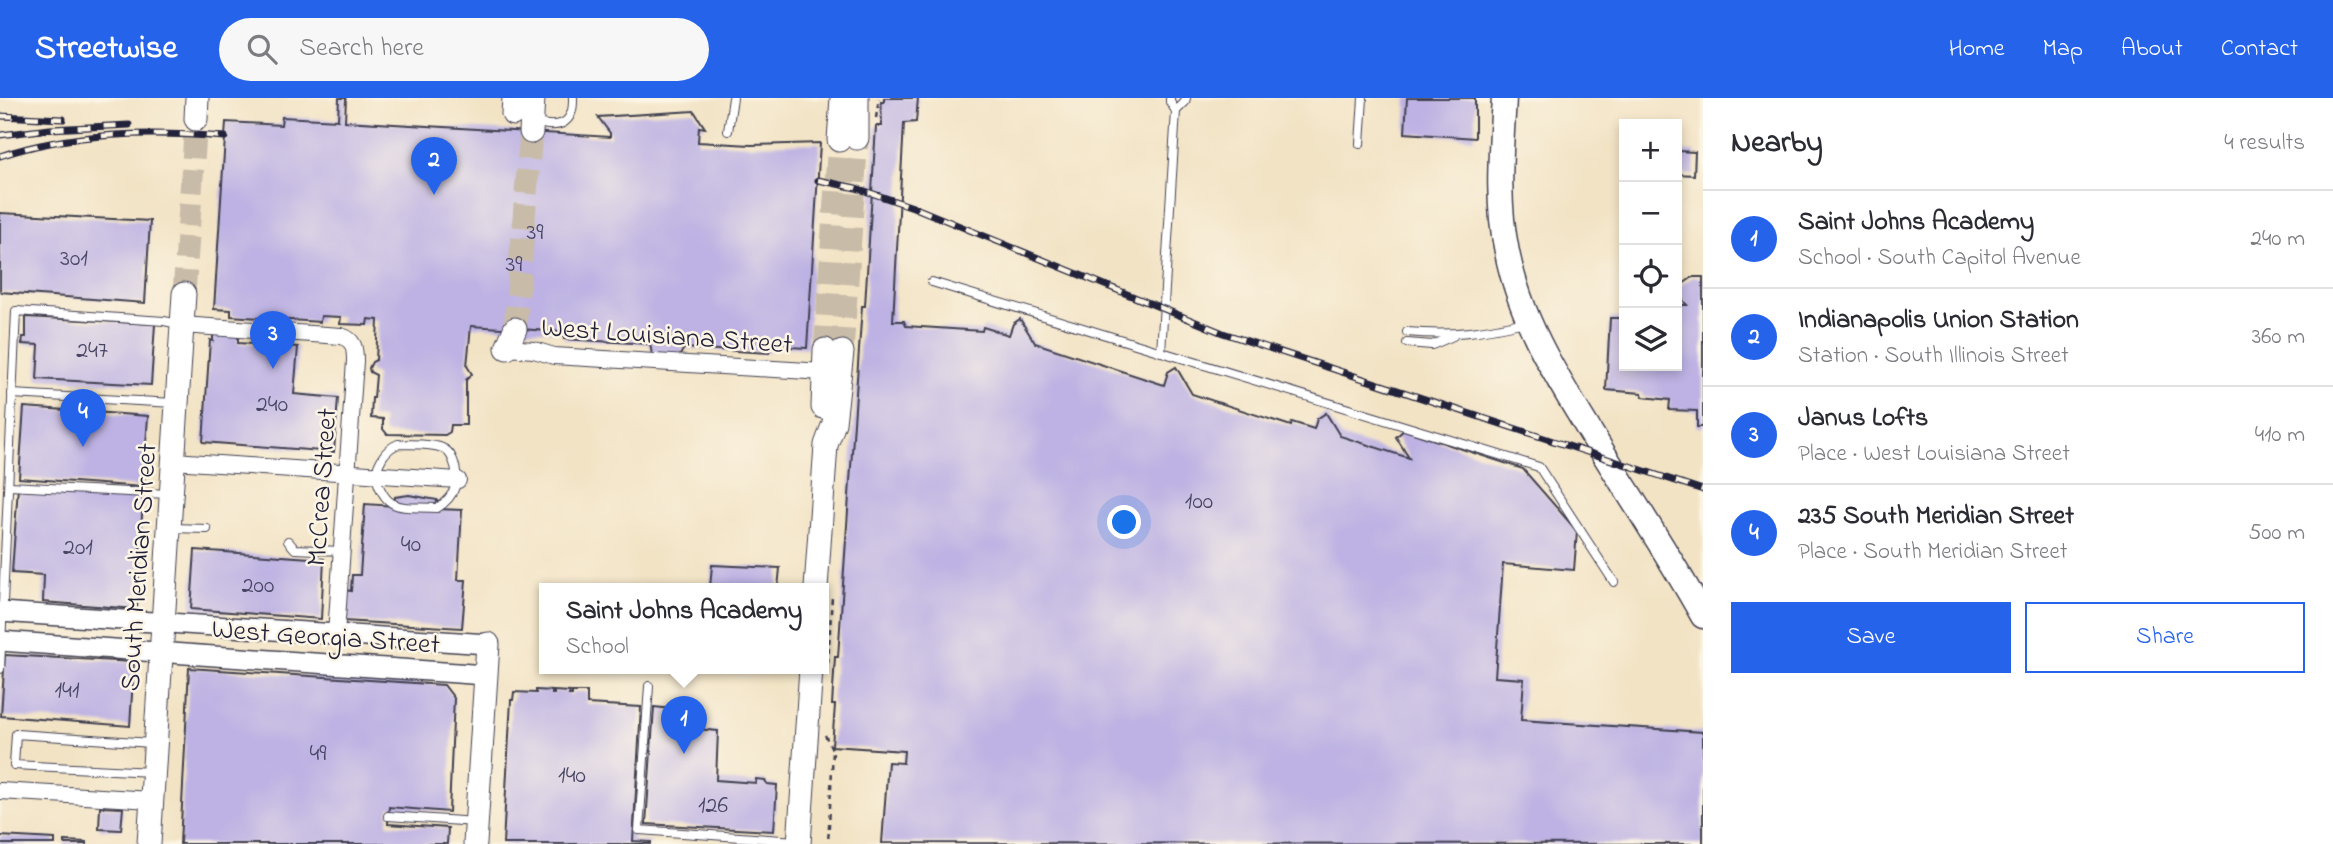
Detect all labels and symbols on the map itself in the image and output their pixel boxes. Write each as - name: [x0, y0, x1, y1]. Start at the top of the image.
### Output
- pin: 2: [411, 137, 457, 195]
- house number: 39: [526, 216, 544, 251]
- house number: 301: [60, 242, 88, 277]
- house number: 39: [505, 248, 523, 283]
- street label: West Louisiana Street: [540, 308, 794, 367]
- pin: 3: [250, 311, 296, 369]
- house number: 247: [76, 334, 108, 369]
- house number: 240: [256, 388, 288, 423]
- pin: 4: [60, 389, 106, 447]
- street label: McCrea Street: [298, 407, 349, 568]
- street label: South Meridian Street: [111, 442, 170, 693]
- house number: 100: [1185, 485, 1213, 520]
- your location: [1107, 505, 1141, 539]
- house number: 40: [401, 528, 421, 563]
- house number: 201: [63, 531, 93, 566]
- house number: 200: [242, 569, 274, 604]
- street label: West Georgia Street: [210, 610, 441, 667]
- house number: 141: [54, 674, 80, 709]
- pin: 1: [661, 696, 707, 754]
- house number: 49: [309, 737, 327, 772]
- house number: 140: [558, 759, 586, 794]
- house number: 126: [698, 789, 728, 824]

